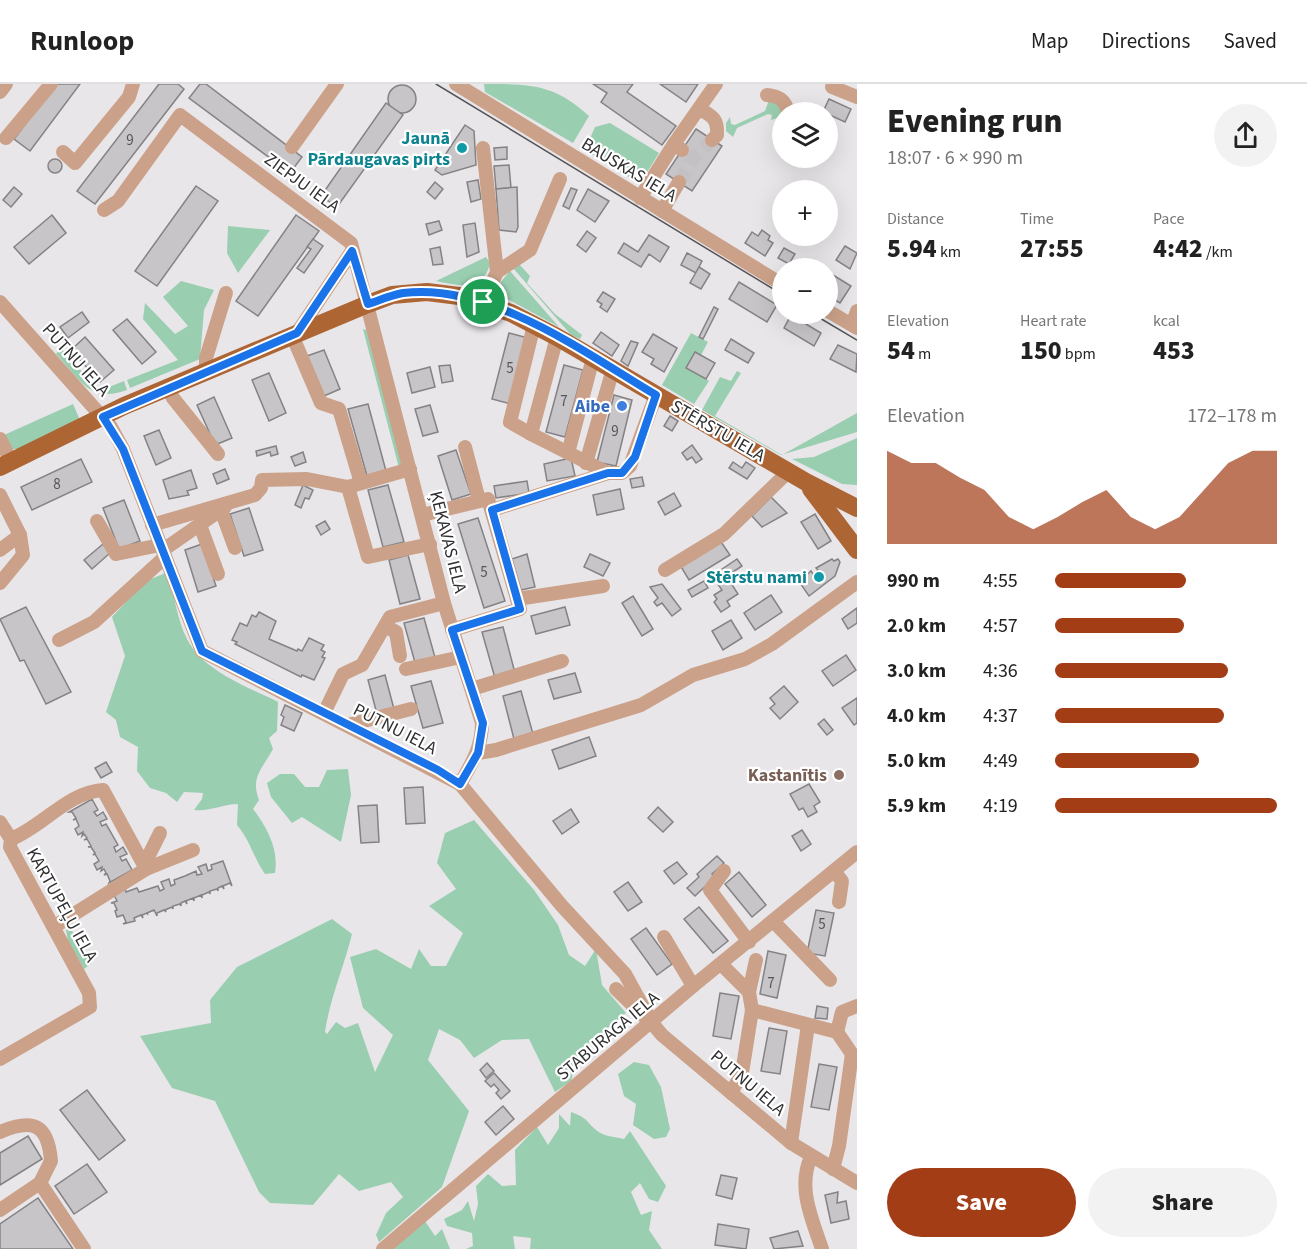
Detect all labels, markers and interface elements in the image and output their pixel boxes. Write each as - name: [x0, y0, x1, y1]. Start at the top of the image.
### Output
- text: Runloop: [30, 21, 134, 61]
- text: Map: [1031, 26, 1069, 56]
- text: Directions: [1102, 26, 1190, 56]
- text: Saved: [1223, 26, 1277, 56]
- text: Evening run: [887, 98, 1063, 145]
- map controls: [772, 102, 838, 324]
- button: layers: [772, 102, 838, 168]
- button: share: [1214, 104, 1277, 167]
- place label: Jaunā Pārdaugavas pirts: [307, 126, 450, 172]
- house number: 9: [126, 130, 134, 151]
- street label: BAUSKAS IELA: [577, 132, 682, 208]
- marker: Jaunā Pārdaugavas pirts: [455, 141, 469, 155]
- text: 18:07 · 6 × 990 m: [887, 144, 1023, 172]
- street label: ZIEPJU IELA: [259, 147, 345, 219]
- button: +: [772, 180, 838, 246]
- text: Distance: [887, 208, 944, 230]
- text: Time: [1020, 208, 1054, 230]
- text: Pace: [1153, 208, 1184, 230]
- text: 5.94: [887, 230, 937, 267]
- text: 27:55: [1020, 230, 1084, 267]
- text: 4:42: [1153, 230, 1203, 267]
- text: km: [937, 241, 961, 263]
- text: /km: [1203, 241, 1233, 263]
- button: −: [772, 258, 838, 324]
- pin: [457, 276, 508, 327]
- icon: arrive: [466, 285, 499, 318]
- text: Elevation: [887, 310, 949, 332]
- text: Heart rate: [1020, 310, 1087, 332]
- text: kcal: [1153, 310, 1180, 332]
- street label: PUTNU IELA: [36, 318, 116, 402]
- text: 54: [887, 332, 915, 369]
- text: 150: [1020, 332, 1062, 369]
- text: 453: [1153, 332, 1195, 369]
- text: m: [915, 343, 931, 365]
- text: bpm: [1062, 343, 1096, 365]
- house number: 5: [506, 358, 514, 379]
- house number: 7: [560, 391, 568, 412]
- place label: Aibe: [574, 394, 610, 419]
- street label: STĒRSTU IELA: [666, 394, 770, 468]
- marker: Aibe: [615, 399, 629, 413]
- text: Elevation: [887, 402, 965, 430]
- text: 172–178 m: [1187, 402, 1277, 430]
- house number: 9: [611, 421, 619, 442]
- house number: 8: [53, 474, 61, 495]
- street label: ĶEKAVAS IELA: [423, 488, 473, 596]
- house number: 5: [480, 562, 488, 583]
- place label: Stērstu nami: [706, 565, 807, 590]
- text: 990 m: [887, 567, 940, 595]
- text: 4:55: [983, 567, 1018, 595]
- marker: Stērstu nami: [812, 570, 826, 584]
- text: 2.0 km: [887, 612, 946, 640]
- text: 4:57: [983, 612, 1018, 640]
- text: 3.0 km: [887, 657, 946, 685]
- text: 4:36: [983, 657, 1018, 685]
- street label: PUTNU IELA: [349, 697, 441, 761]
- text: 4.0 km: [887, 702, 946, 730]
- text: 4:37: [983, 702, 1018, 730]
- text: 5.0 km: [887, 747, 946, 775]
- text: 4:49: [983, 747, 1018, 775]
- place label: Kastanītis: [748, 763, 827, 788]
- marker: Kastanītis: [832, 768, 846, 782]
- text: 5.9 km: [887, 792, 946, 820]
- text: 4:19: [983, 792, 1018, 820]
- street label: KARTUPEĻU IELA: [20, 843, 104, 967]
- house number: 5: [818, 914, 826, 935]
- house number: 7: [767, 973, 775, 994]
- street label: STABURAGA IELA: [551, 985, 665, 1086]
- street label: PUTNU IELA: [705, 1044, 791, 1122]
- button: Save: [887, 1168, 1076, 1237]
- button: Share: [1088, 1168, 1277, 1237]

